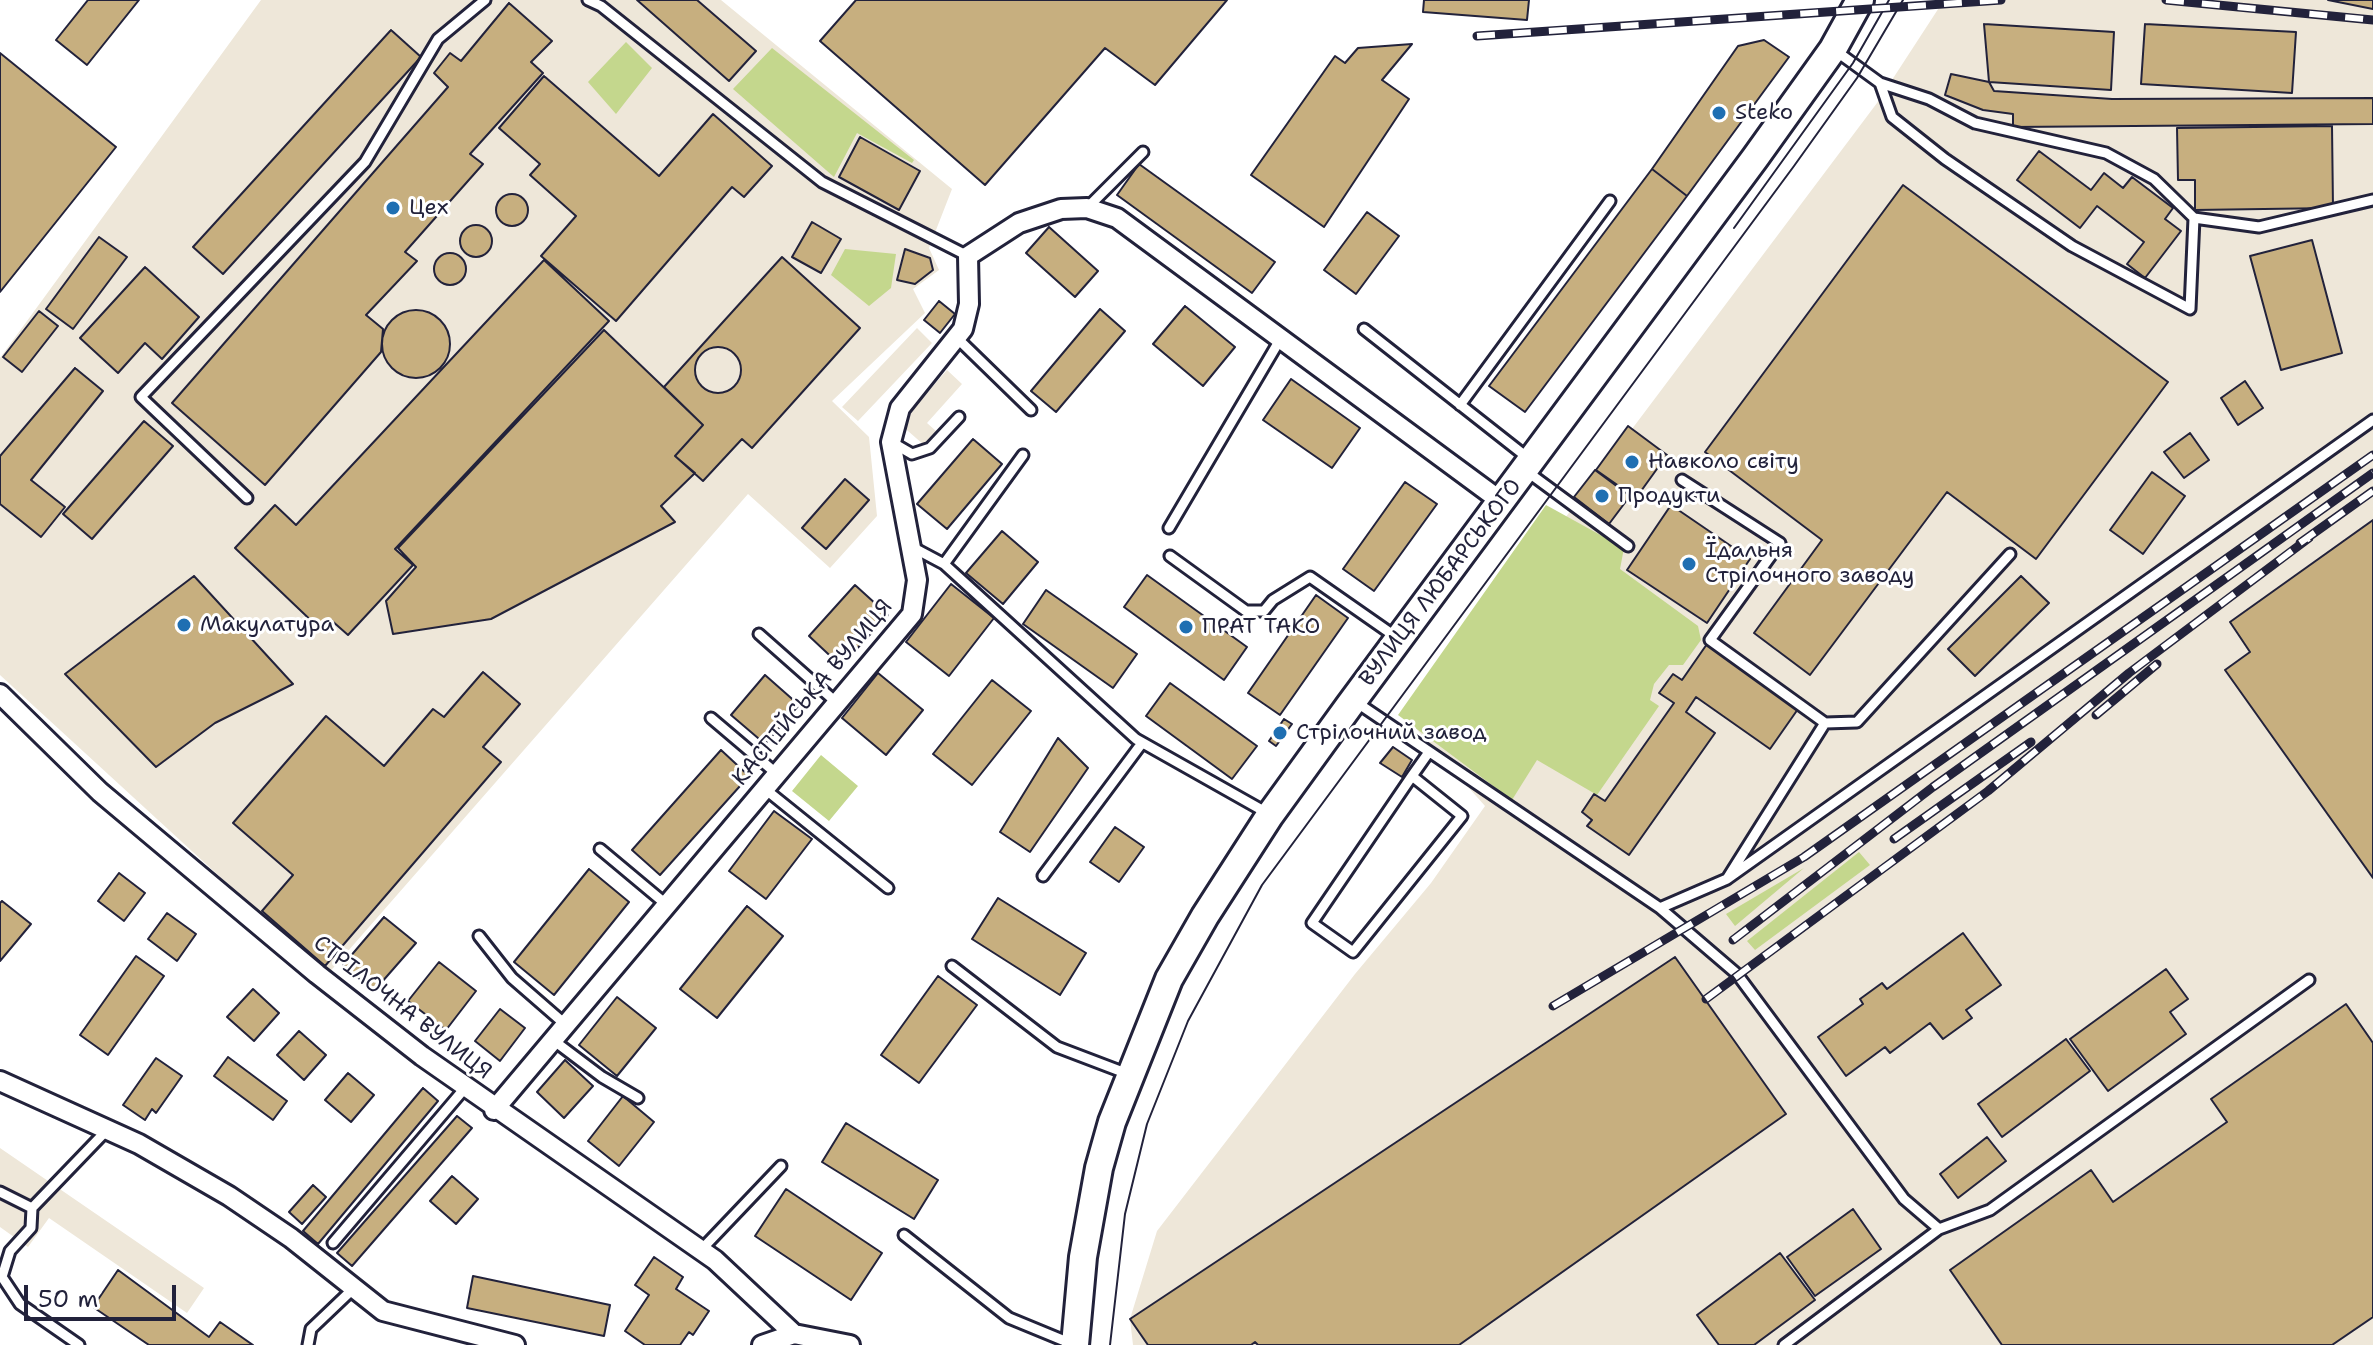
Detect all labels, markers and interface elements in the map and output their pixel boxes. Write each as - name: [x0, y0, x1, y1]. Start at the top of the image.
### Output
- place label: Steko: [1735, 100, 1793, 126]
- marker: Steko: [1710, 104, 1728, 122]
- place label: Цех: [409, 195, 448, 221]
- marker: Цех: [384, 199, 402, 217]
- place label: Навколо світу: [1648, 449, 1799, 475]
- marker: Навколо світу: [1623, 453, 1641, 471]
- street label: ВУЛИЦЯ ЛЮБАРСЬКОГО: [1354, 474, 1528, 692]
- place label: Продукти: [1618, 483, 1720, 509]
- marker: Продукти: [1593, 487, 1611, 505]
- place label: Їдальня Стрілочного заводу: [1705, 538, 1915, 590]
- marker: Їдальня Стрілочного заводу: [1680, 555, 1698, 573]
- street label: КАСПІЙСЬКА ВУЛИЦЯ: [727, 595, 899, 791]
- place label: Макулатура: [200, 612, 334, 638]
- place label: ПРАТ ТАКО: [1202, 614, 1320, 640]
- marker: Макулатура: [175, 616, 193, 634]
- marker: ПРАТ ТАКО: [1177, 618, 1195, 636]
- place label: Стрілочний завод: [1296, 720, 1487, 746]
- marker: Стрілочний завод: [1271, 724, 1289, 742]
- street label: СТРІЛОЧНА ВУЛИЦЯ: [308, 930, 496, 1086]
- scale bar: [28, 1269, 180, 1319]
- text: 50 m: [38, 1283, 98, 1315]

